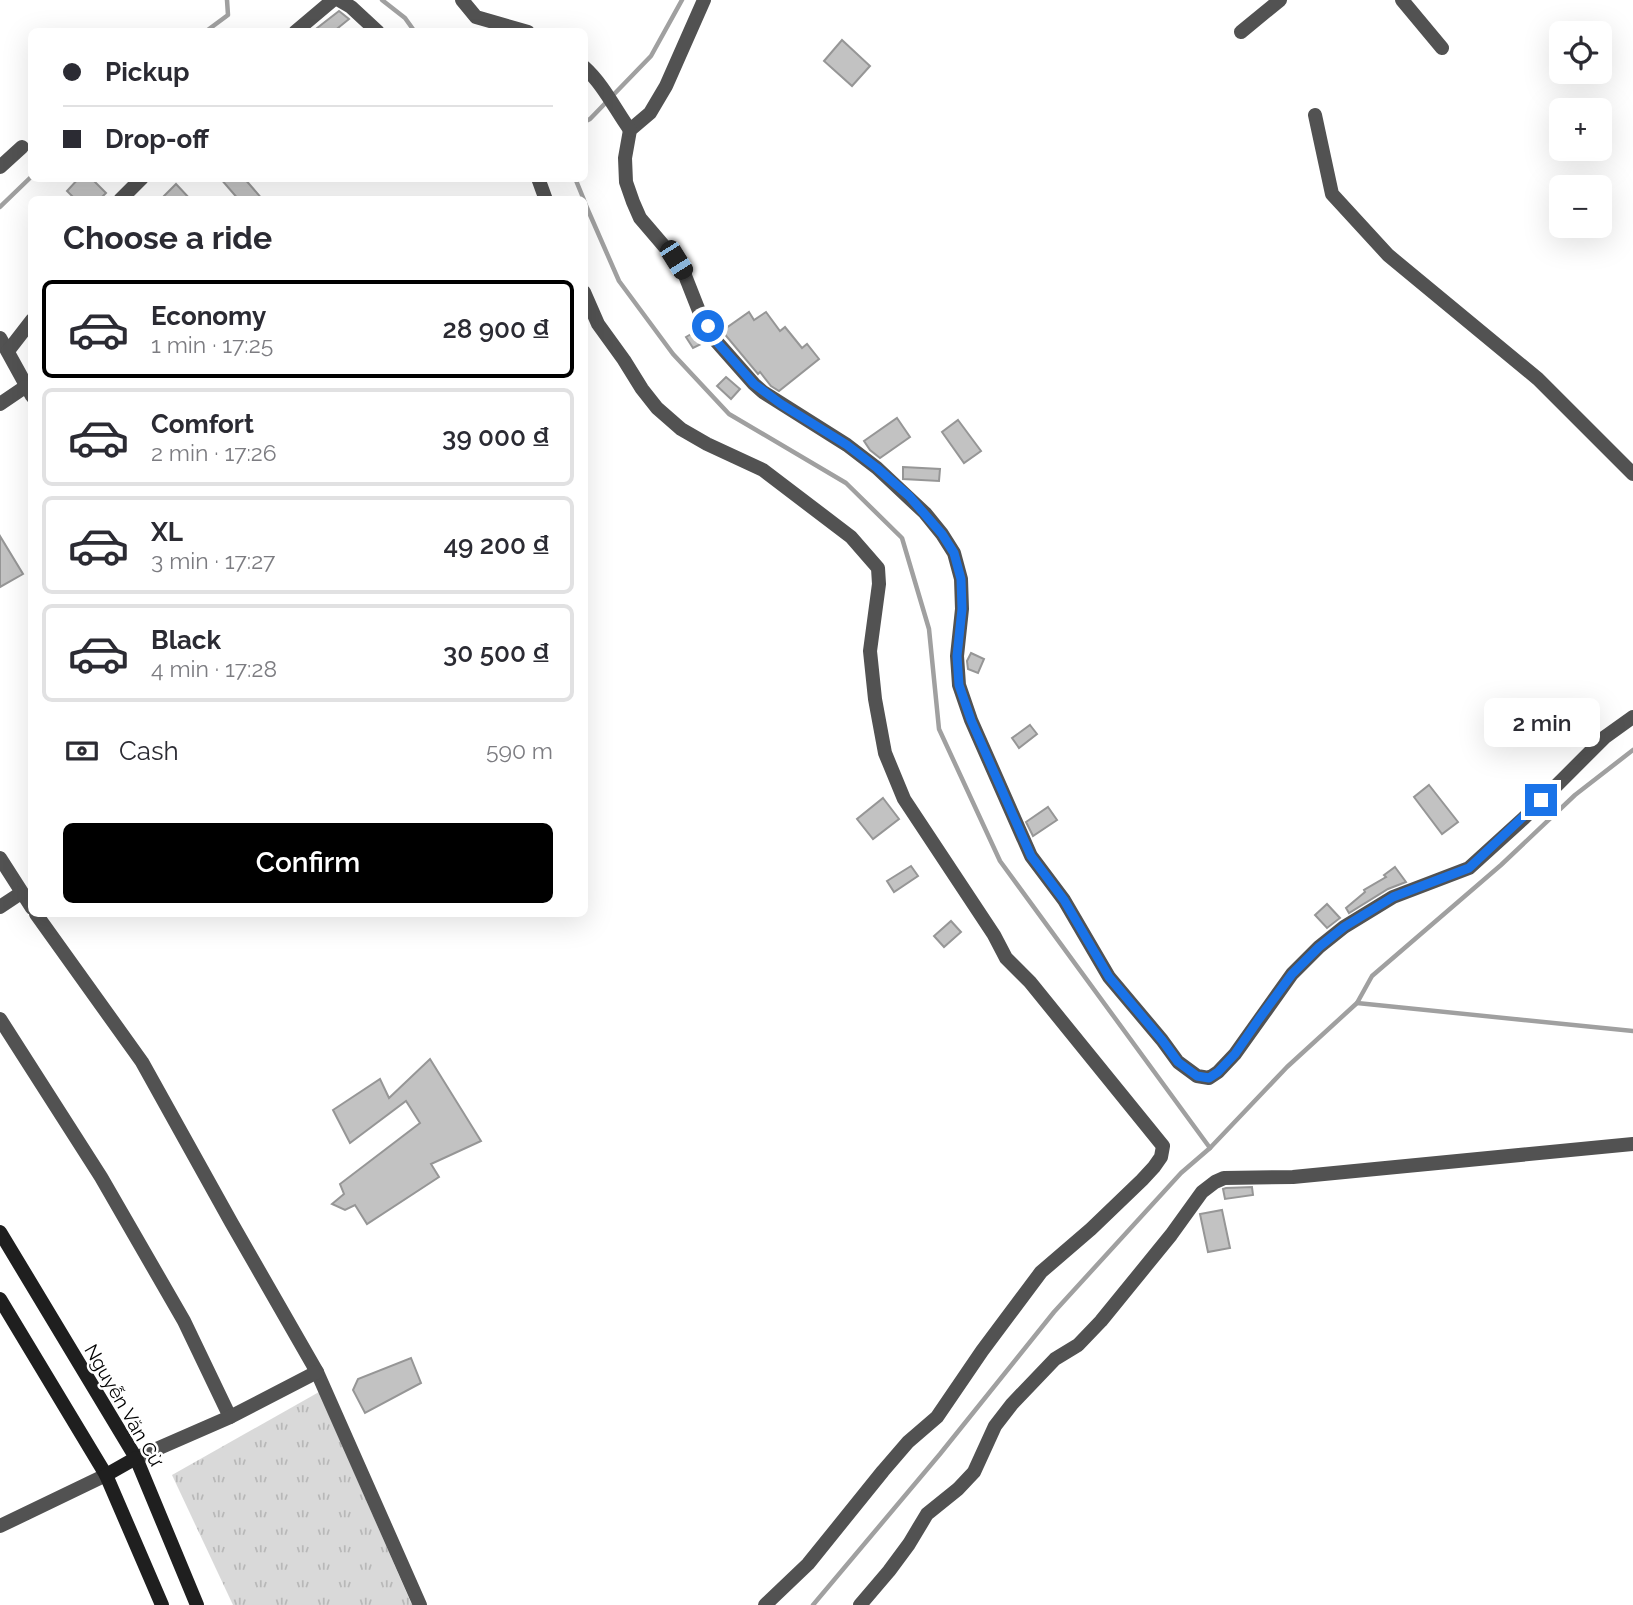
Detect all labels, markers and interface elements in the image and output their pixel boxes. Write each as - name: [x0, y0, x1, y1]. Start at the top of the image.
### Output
- map controls: [1549, 21, 1612, 238]
- button: locate: [1549, 21, 1612, 84]
- text: Pickup: [105, 57, 190, 87]
- button: +: [1549, 98, 1612, 161]
- text: Drop-off: [105, 124, 209, 154]
- button: −: [1549, 175, 1612, 238]
- text: Choose a ride: [63, 219, 272, 256]
- car: [656, 237, 697, 283]
- icon: car: [67, 298, 130, 361]
- text: Economy: [151, 301, 266, 331]
- route start: [692, 310, 724, 342]
- text: 28 900 ₫: [442, 314, 549, 344]
- text: 1 min · 17:25: [151, 331, 273, 358]
- icon: car: [67, 406, 130, 469]
- text: Comfort: [151, 409, 254, 439]
- text: 39 000 ₫: [442, 422, 549, 452]
- text: 2 min · 17:26: [151, 439, 277, 466]
- icon: car: [67, 514, 130, 577]
- text: XL: [151, 517, 183, 547]
- text: 49 200 ₫: [443, 530, 549, 560]
- text: 3 min · 17:27: [151, 547, 275, 574]
- icon: car: [67, 622, 130, 685]
- text: Black: [151, 625, 221, 655]
- text: 30 500 ₫: [443, 638, 549, 668]
- text: 4 min · 17:28: [151, 655, 277, 682]
- callout: 2 min: [1483, 698, 1599, 748]
- text: 2 min: [1513, 709, 1571, 736]
- icon: cash: [63, 732, 101, 770]
- text: Cash: [119, 736, 179, 766]
- text: 590 m: [486, 737, 553, 764]
- route end: [1525, 784, 1557, 816]
- button: Confirm: [63, 823, 553, 903]
- street label: Nguyễn Văn Cừ: [80, 1340, 168, 1470]

